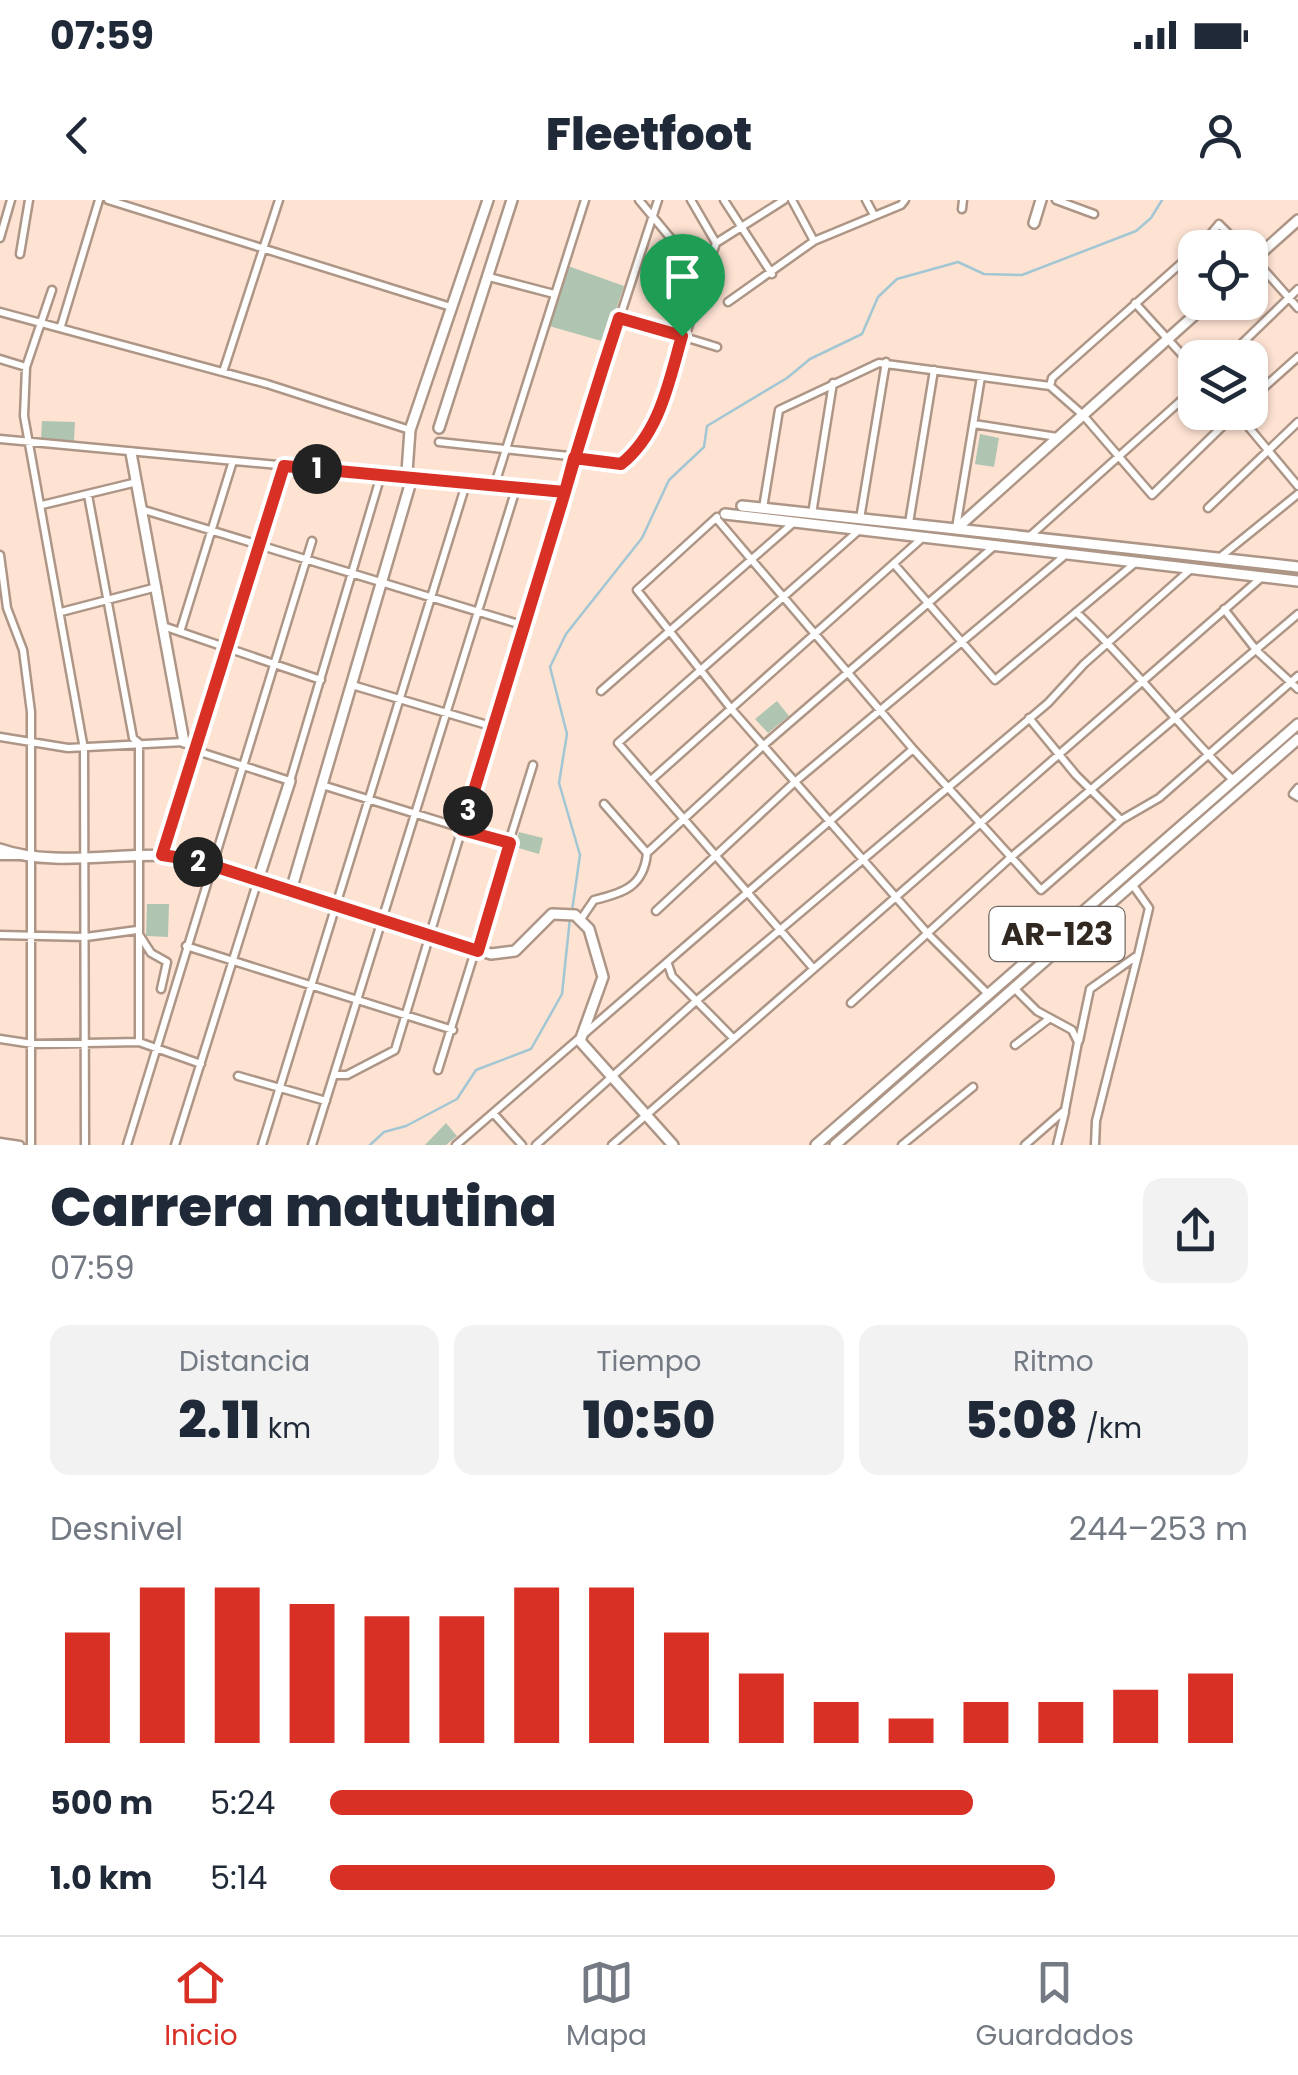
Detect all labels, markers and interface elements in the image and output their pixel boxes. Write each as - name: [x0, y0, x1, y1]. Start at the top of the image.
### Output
- text: 07:59: [50, 9, 154, 62]
- text: Fleetfoot: [546, 103, 752, 166]
- icon: back: [50, 108, 105, 163]
- icon: person: [1193, 108, 1248, 163]
- map controls: [1178, 230, 1268, 430]
- button: locate: [1178, 230, 1268, 320]
- pin: [640, 234, 725, 337]
- icon: arrive: [655, 249, 710, 304]
- button: layers: [1178, 340, 1268, 430]
- pin: 1: [292, 444, 342, 494]
- text: 1: [312, 449, 322, 488]
- pin: 3: [443, 786, 493, 836]
- text: 3: [460, 791, 476, 830]
- pin: 2: [173, 837, 223, 887]
- text: 2: [190, 842, 206, 881]
- road number: AR-123: [990, 907, 1124, 961]
- text: Carrera matutina: [50, 1168, 557, 1245]
- button: share: [1143, 1178, 1248, 1283]
- text: 07:59: [50, 1245, 135, 1290]
- text: Distancia: [179, 1342, 310, 1381]
- text: Tiempo: [596, 1342, 702, 1381]
- text: Ritmo: [1013, 1342, 1094, 1381]
- text: 2.11: [178, 1385, 260, 1456]
- text: 10:50: [583, 1385, 715, 1456]
- text: 5:08: [965, 1385, 1078, 1456]
- text: km: [260, 1409, 311, 1448]
- text: /km: [1078, 1409, 1142, 1448]
- text: Desnivel: [50, 1506, 183, 1551]
- text: 244–253 m: [1069, 1506, 1248, 1551]
- text: 500 m: [50, 1780, 153, 1825]
- text: 5:24: [210, 1780, 275, 1825]
- text: 1.0 km: [50, 1855, 152, 1900]
- text: 5:14: [210, 1855, 267, 1900]
- tab: Inicio: [164, 1955, 238, 2057]
- tab: Mapa: [566, 1955, 647, 2057]
- tab: Guardados: [975, 1955, 1134, 2057]

